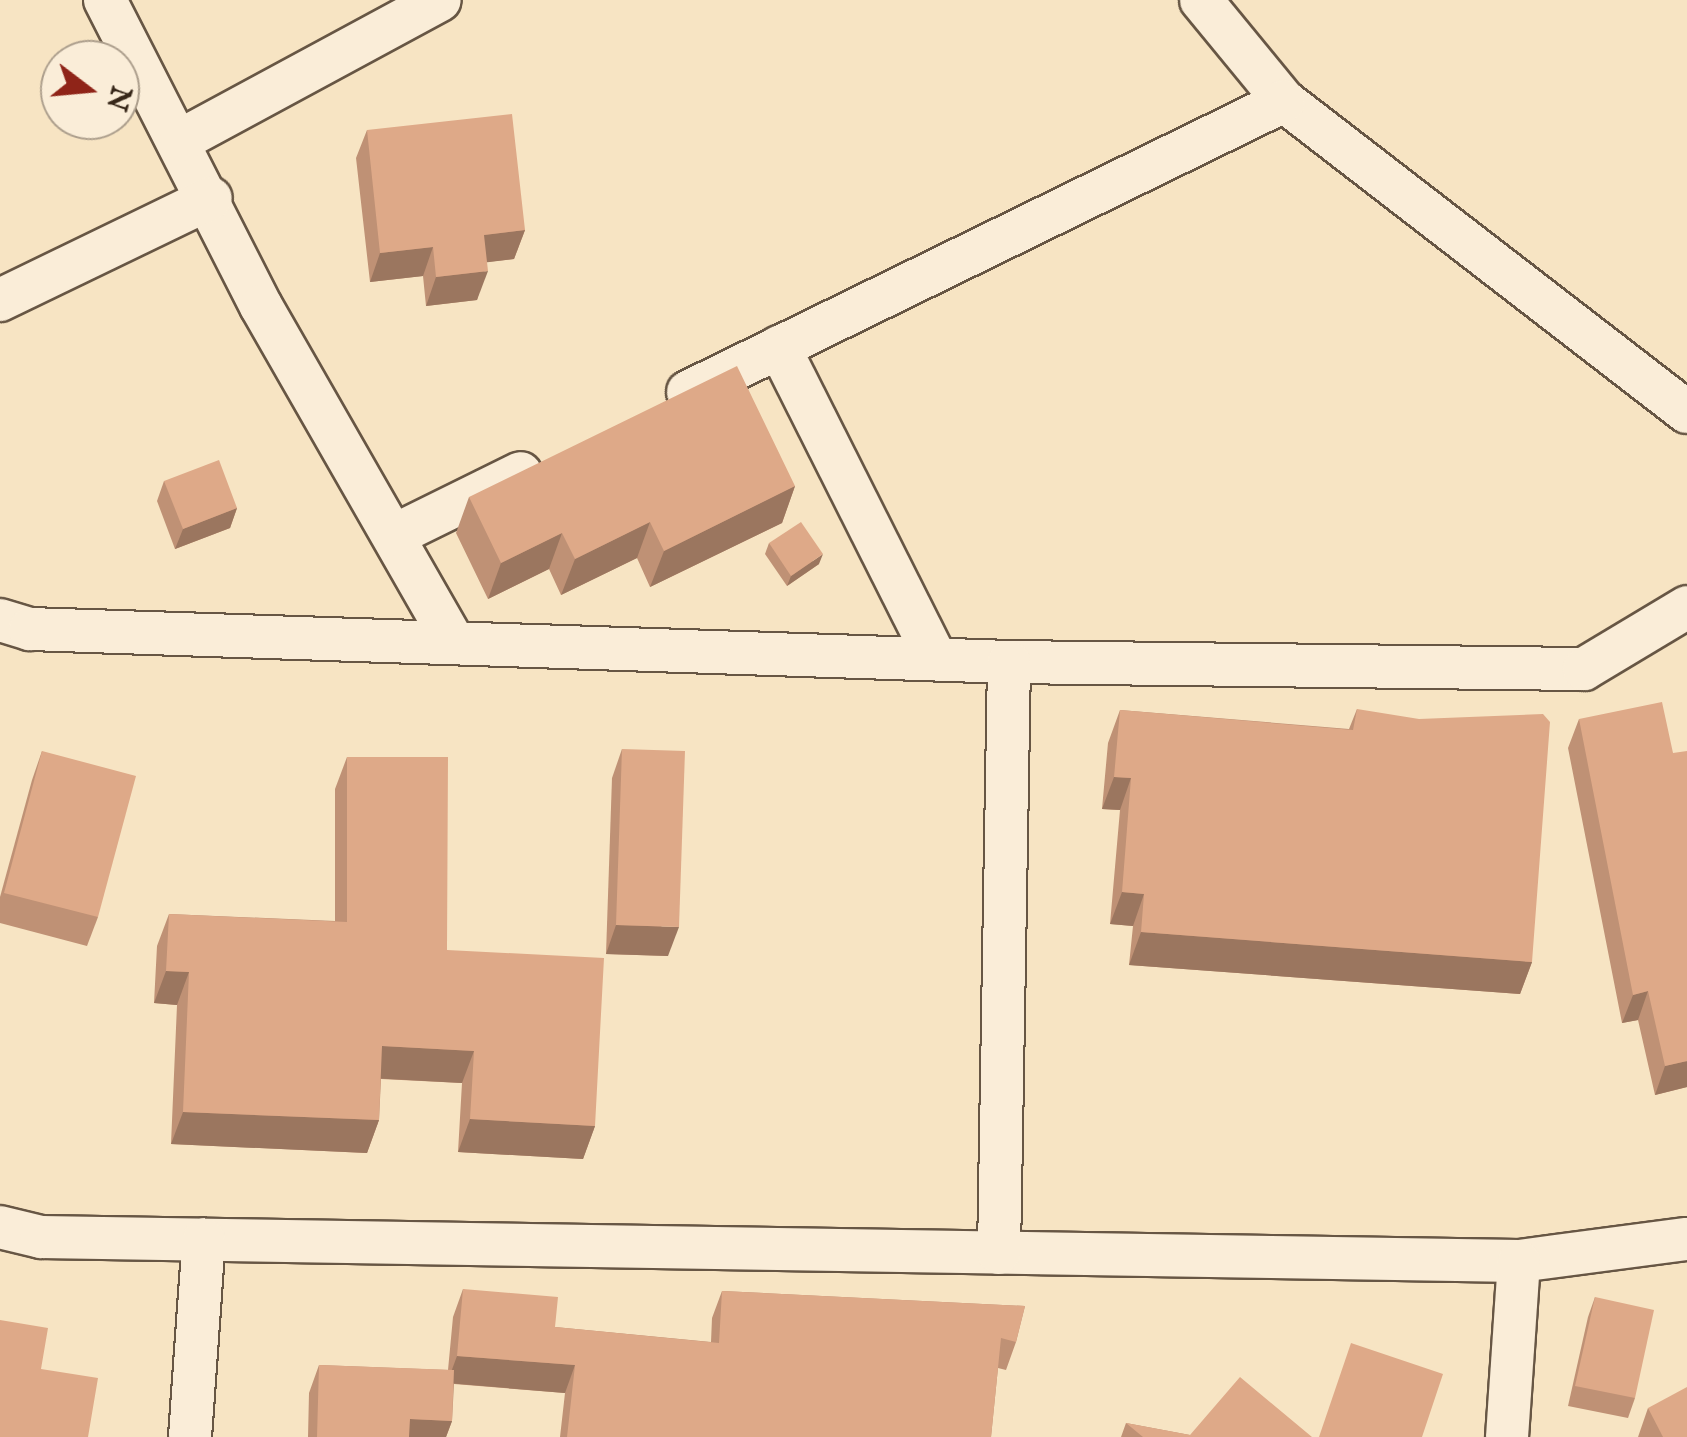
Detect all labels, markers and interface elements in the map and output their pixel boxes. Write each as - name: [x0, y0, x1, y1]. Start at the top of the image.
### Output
- north arrow: [40, 40, 140, 140]
- text: N: [97, 81, 138, 114]

